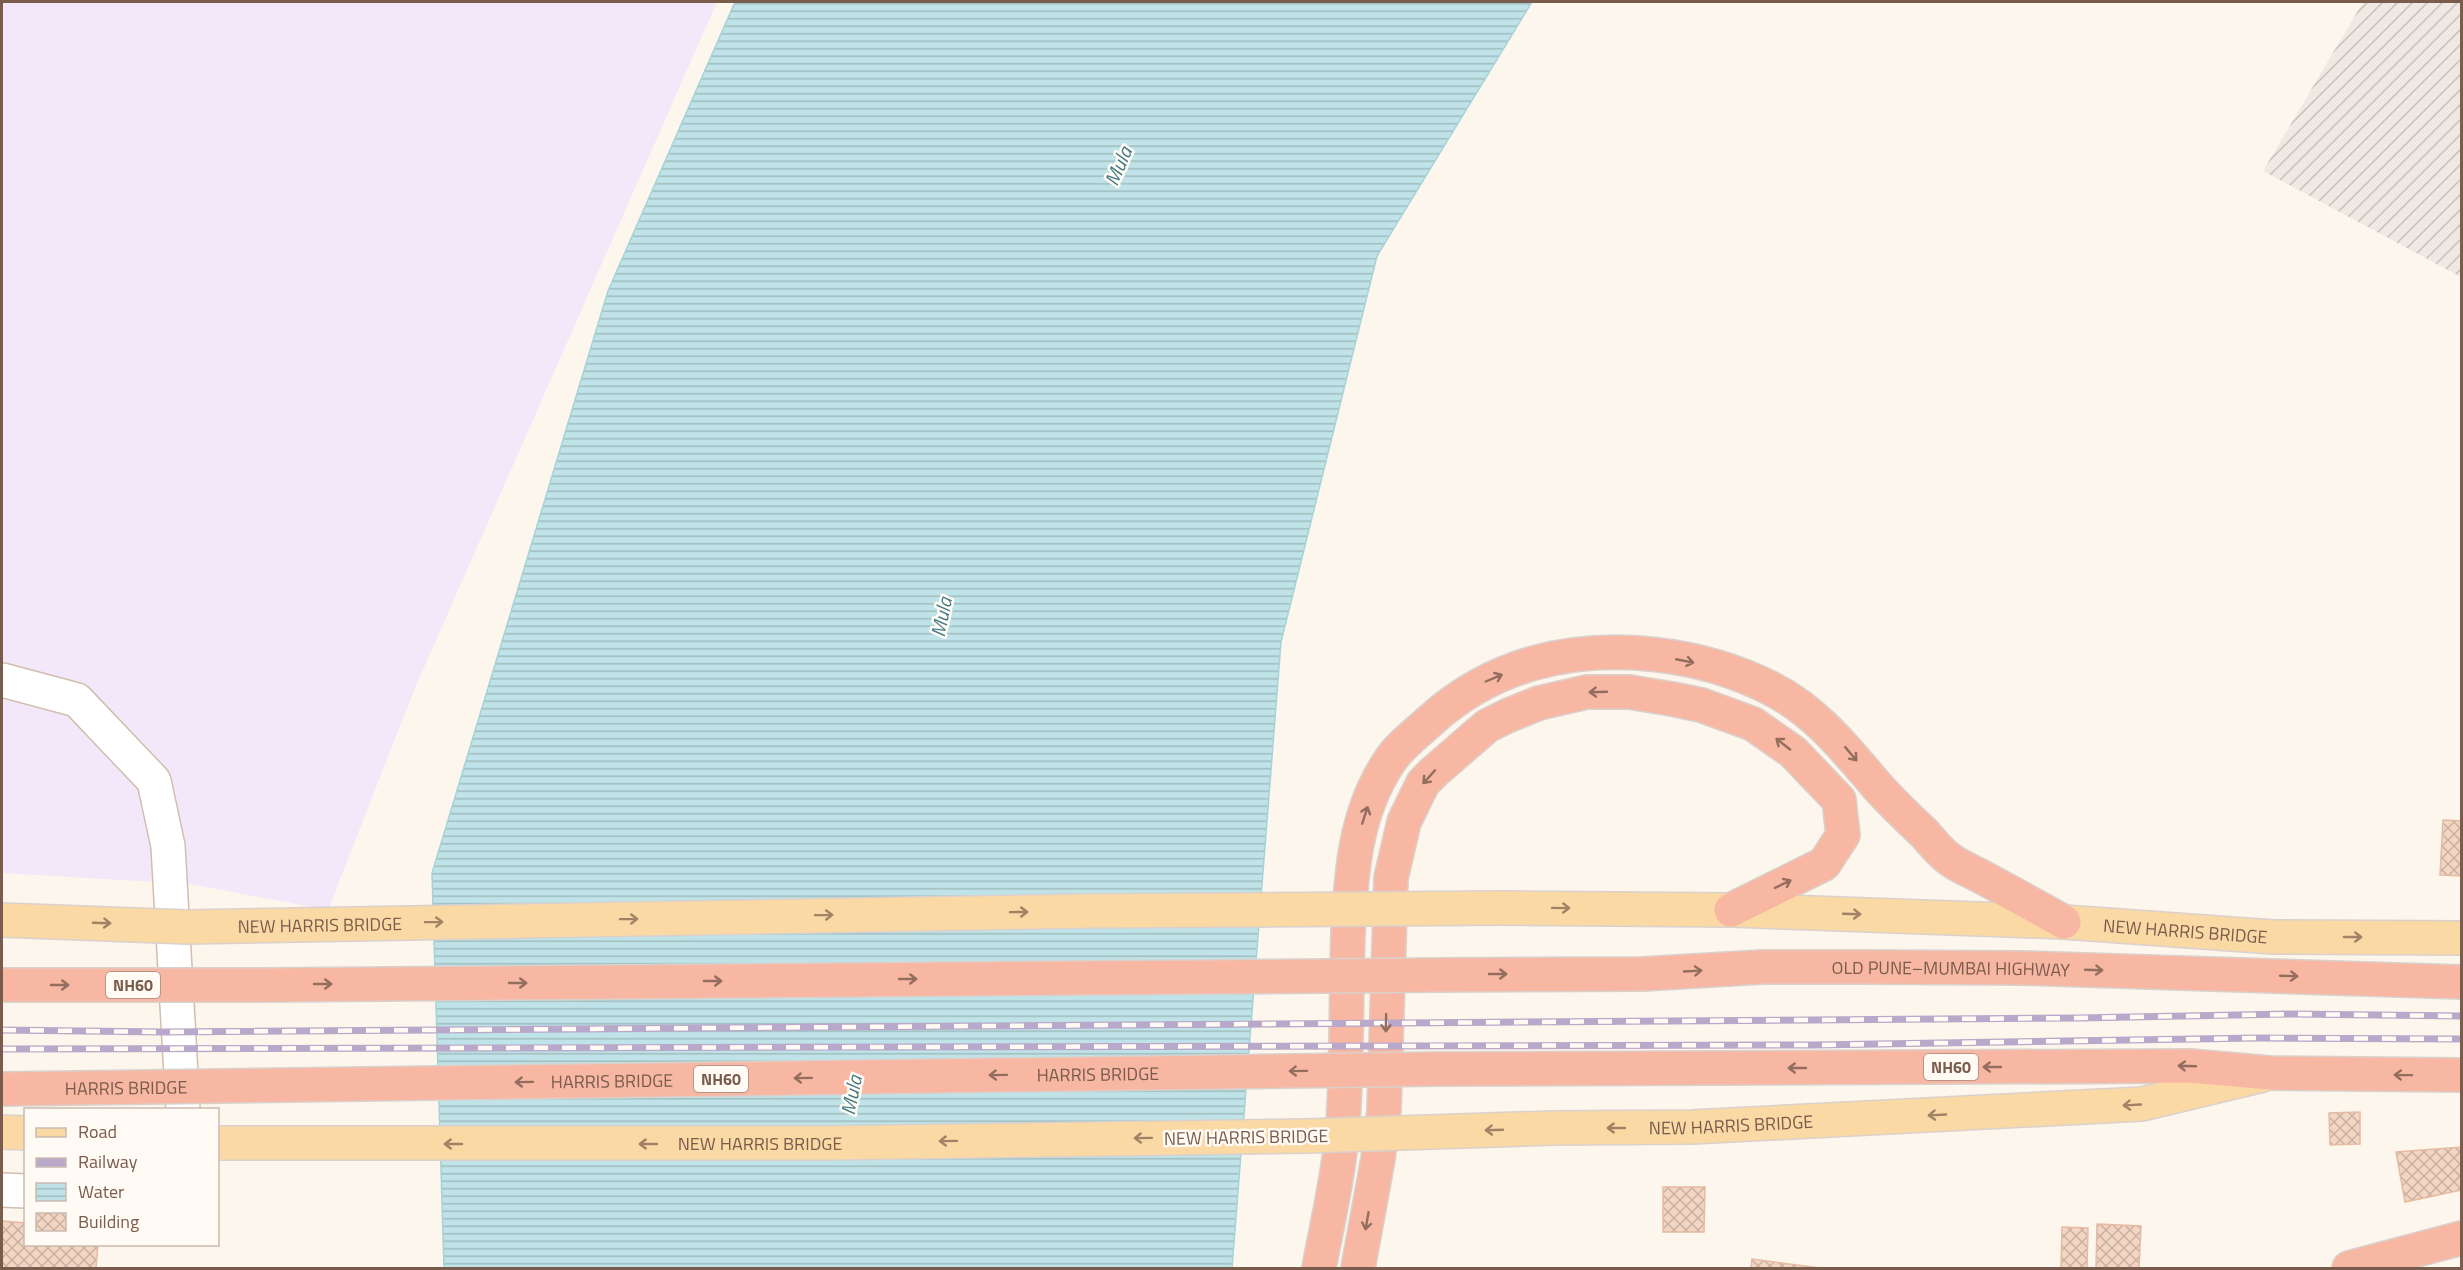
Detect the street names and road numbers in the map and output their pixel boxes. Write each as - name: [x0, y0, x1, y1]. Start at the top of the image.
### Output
- street label: NEW HARRIS BRIDGE: [237, 910, 402, 940]
- street label: NEW HARRIS BRIDGE: [2102, 911, 2269, 950]
- street label: OLD PUNE–MUMBAI HIGHWAY: [1832, 953, 2071, 983]
- road number: NH60: [106, 972, 160, 998]
- road number: NH60: [1924, 1054, 1978, 1080]
- street label: HARRIS BRIDGE: [1036, 1059, 1159, 1088]
- street label: HARRIS BRIDGE: [550, 1066, 673, 1095]
- road number: NH60: [694, 1066, 748, 1092]
- street label: HARRIS BRIDGE: [65, 1073, 187, 1102]
- street label: NEW HARRIS BRIDGE: [1649, 1107, 1814, 1141]
- street label: NEW HARRIS BRIDGE: [1164, 1122, 1329, 1152]
- street label: NEW HARRIS BRIDGE: [678, 1129, 843, 1157]

